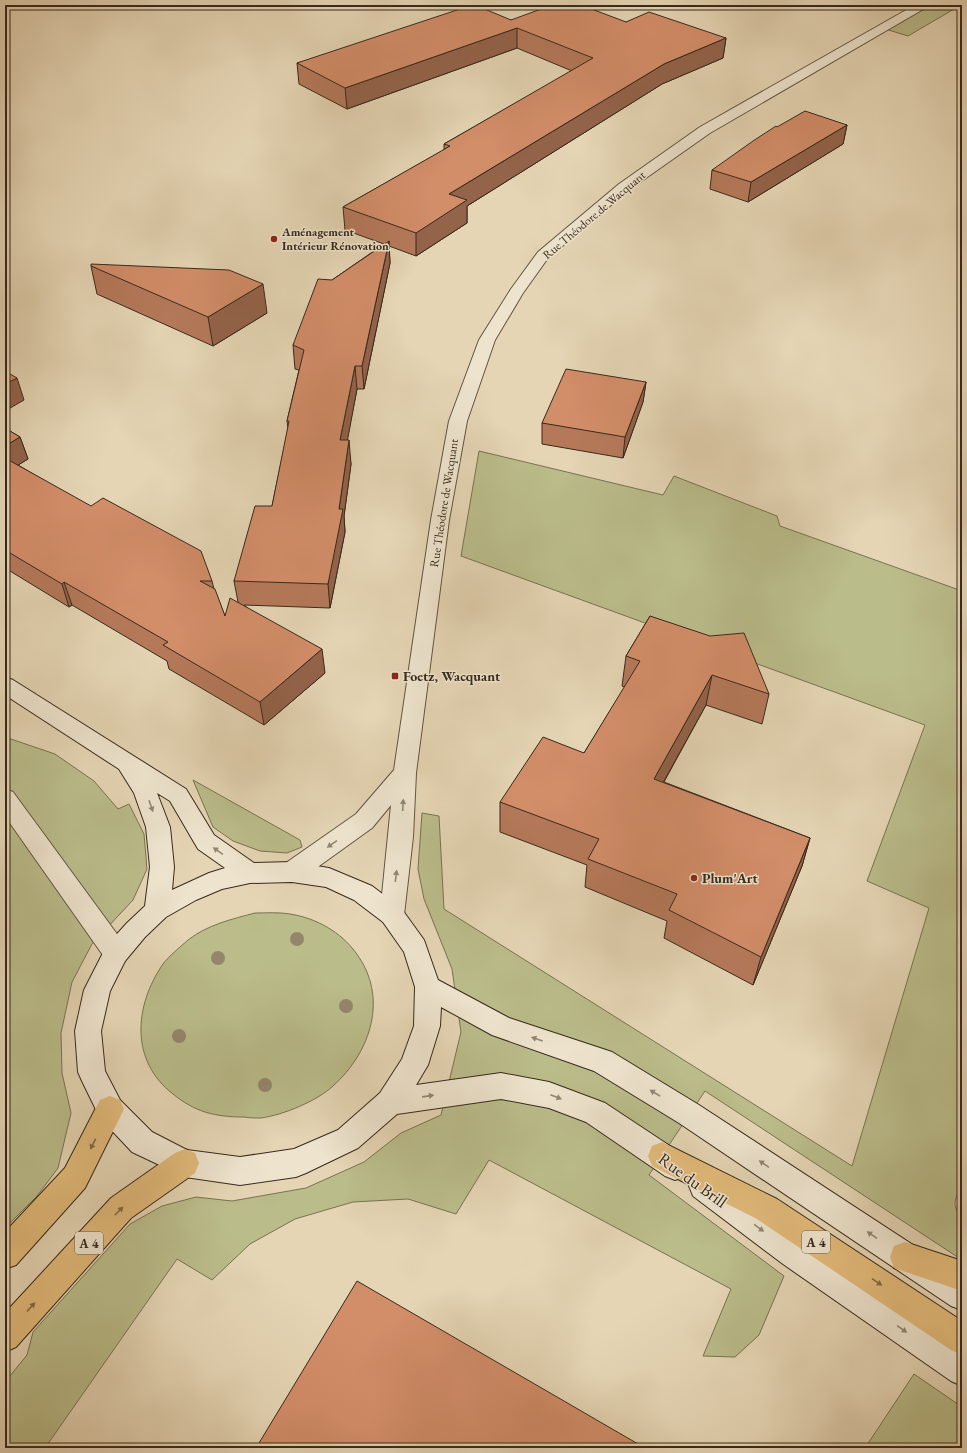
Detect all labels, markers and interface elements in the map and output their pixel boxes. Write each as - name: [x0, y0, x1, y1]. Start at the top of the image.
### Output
- street label: Rue Théodore de Wacquant: [539, 167, 649, 263]
- place label: Aménagement Intérieur Rénovation: [281, 224, 389, 254]
- marker: Aménagement Intérieur Rénovation: [269, 234, 279, 244]
- street label: Rue Théodore de Wacquant: [426, 438, 462, 568]
- place label: Foetz, Wacquant: [403, 667, 501, 685]
- marker: Foetz, Wacquant: [390, 671, 400, 681]
- one-way arrow: [399, 799, 406, 811]
- one-way arrow: [148, 801, 154, 813]
- one-way arrow: [327, 840, 337, 848]
- one-way arrow: [213, 847, 224, 855]
- place label: Plum'Art: [702, 869, 759, 887]
- one-way arrow: [393, 870, 399, 882]
- marker: Plum'Art: [689, 873, 699, 883]
- one-way arrow: [531, 1036, 543, 1042]
- one-way arrow: [649, 1090, 661, 1097]
- one-way arrow: [422, 1093, 434, 1099]
- one-way arrow: [551, 1095, 563, 1101]
- one-way arrow: [89, 1138, 96, 1149]
- street label: Rue du Brill: [654, 1148, 732, 1212]
- one-way arrow: [759, 1160, 769, 1168]
- one-way arrow: [114, 1206, 124, 1216]
- one-way arrow: [753, 1223, 764, 1232]
- road number: A 4: [802, 1231, 830, 1253]
- road number: A 4: [75, 1232, 103, 1254]
- one-way arrow: [866, 1232, 878, 1239]
- one-way arrow: [872, 1278, 882, 1286]
- one-way arrow: [27, 1302, 36, 1312]
- one-way arrow: [897, 1325, 908, 1333]

